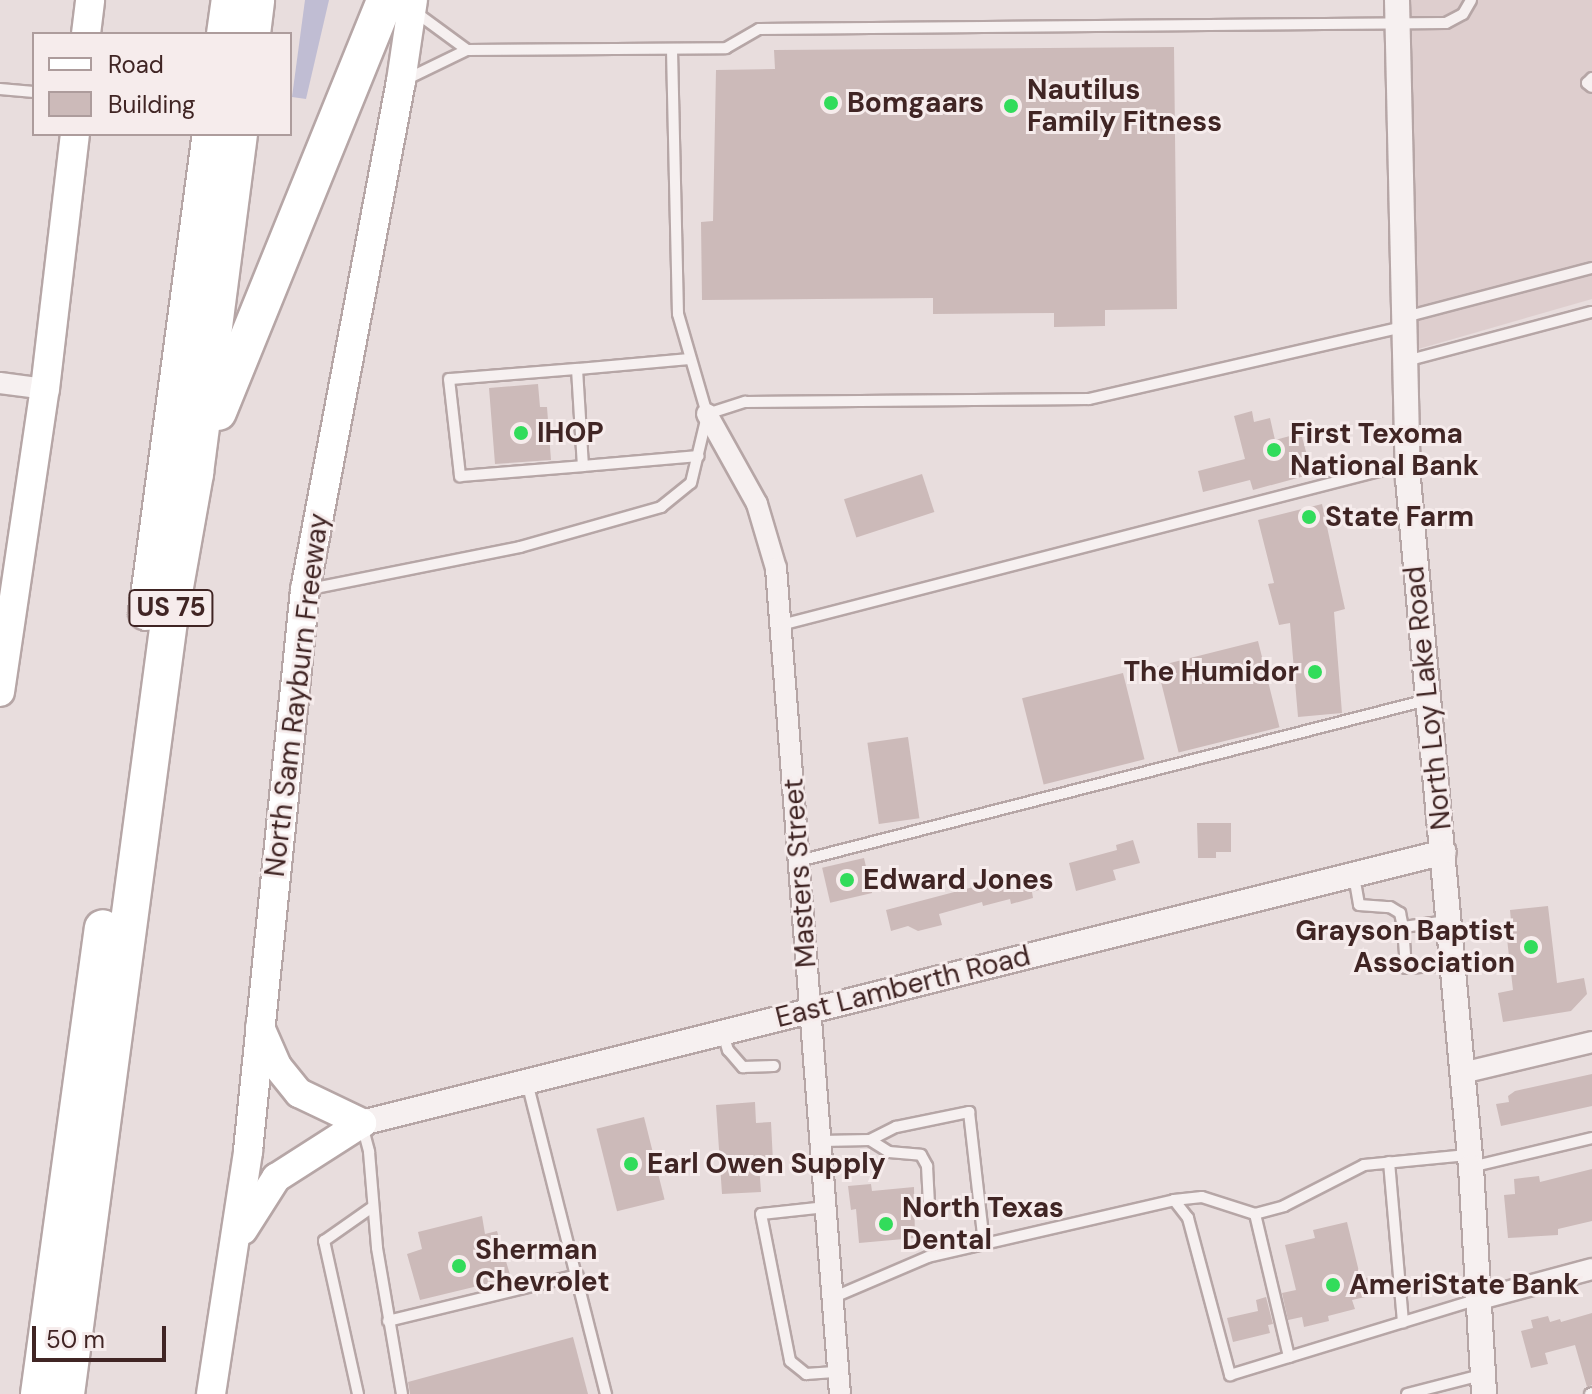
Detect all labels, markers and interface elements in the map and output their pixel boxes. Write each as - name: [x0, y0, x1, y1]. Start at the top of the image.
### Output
- legend: [32, 32, 292, 136]
- text: Road: [108, 49, 164, 80]
- place label: Nautilus Family Fitness: [1027, 73, 1222, 139]
- place label: Bomgaars: [847, 86, 984, 120]
- text: Building: [108, 89, 195, 120]
- marker: Bomgaars: [822, 94, 840, 112]
- marker: Nautilus Family Fitness: [1002, 97, 1020, 115]
- place label: IHOP: [537, 416, 604, 450]
- place label: First Texoma National Bank: [1290, 417, 1479, 483]
- marker: IHOP: [512, 424, 530, 442]
- marker: First Texoma National Bank: [1265, 441, 1283, 459]
- place label: State Farm: [1325, 500, 1474, 534]
- marker: State Farm: [1300, 508, 1318, 526]
- street label: North Sam Rayburn Freeway: [258, 511, 336, 879]
- street label: North Loy Lake Road: [1397, 564, 1459, 832]
- road number: US 75: [127, 586, 215, 630]
- place label: The Humidor: [1123, 655, 1299, 689]
- marker: The Humidor: [1306, 663, 1324, 681]
- street label: Masters Street: [777, 777, 823, 969]
- place label: Edward Jones: [863, 863, 1054, 897]
- marker: Edward Jones: [838, 871, 856, 889]
- place label: Grayson Baptist Association: [1295, 914, 1515, 980]
- marker: Grayson Baptist Association: [1522, 938, 1540, 956]
- street label: East Lamberth Road: [772, 939, 1034, 1035]
- place label: Earl Owen Supply: [647, 1147, 886, 1181]
- marker: Earl Owen Supply: [622, 1155, 640, 1173]
- place label: North Texas Dental: [902, 1191, 1064, 1257]
- marker: North Texas Dental: [877, 1215, 895, 1233]
- place label: Sherman Chevrolet: [475, 1233, 610, 1299]
- marker: Sherman Chevrolet: [450, 1257, 468, 1275]
- place label: AmeriState Bank: [1349, 1268, 1579, 1302]
- marker: AmeriState Bank: [1324, 1276, 1342, 1294]
- scale bar: [36, 1310, 170, 1360]
- text: 50 m: [46, 1324, 105, 1355]

